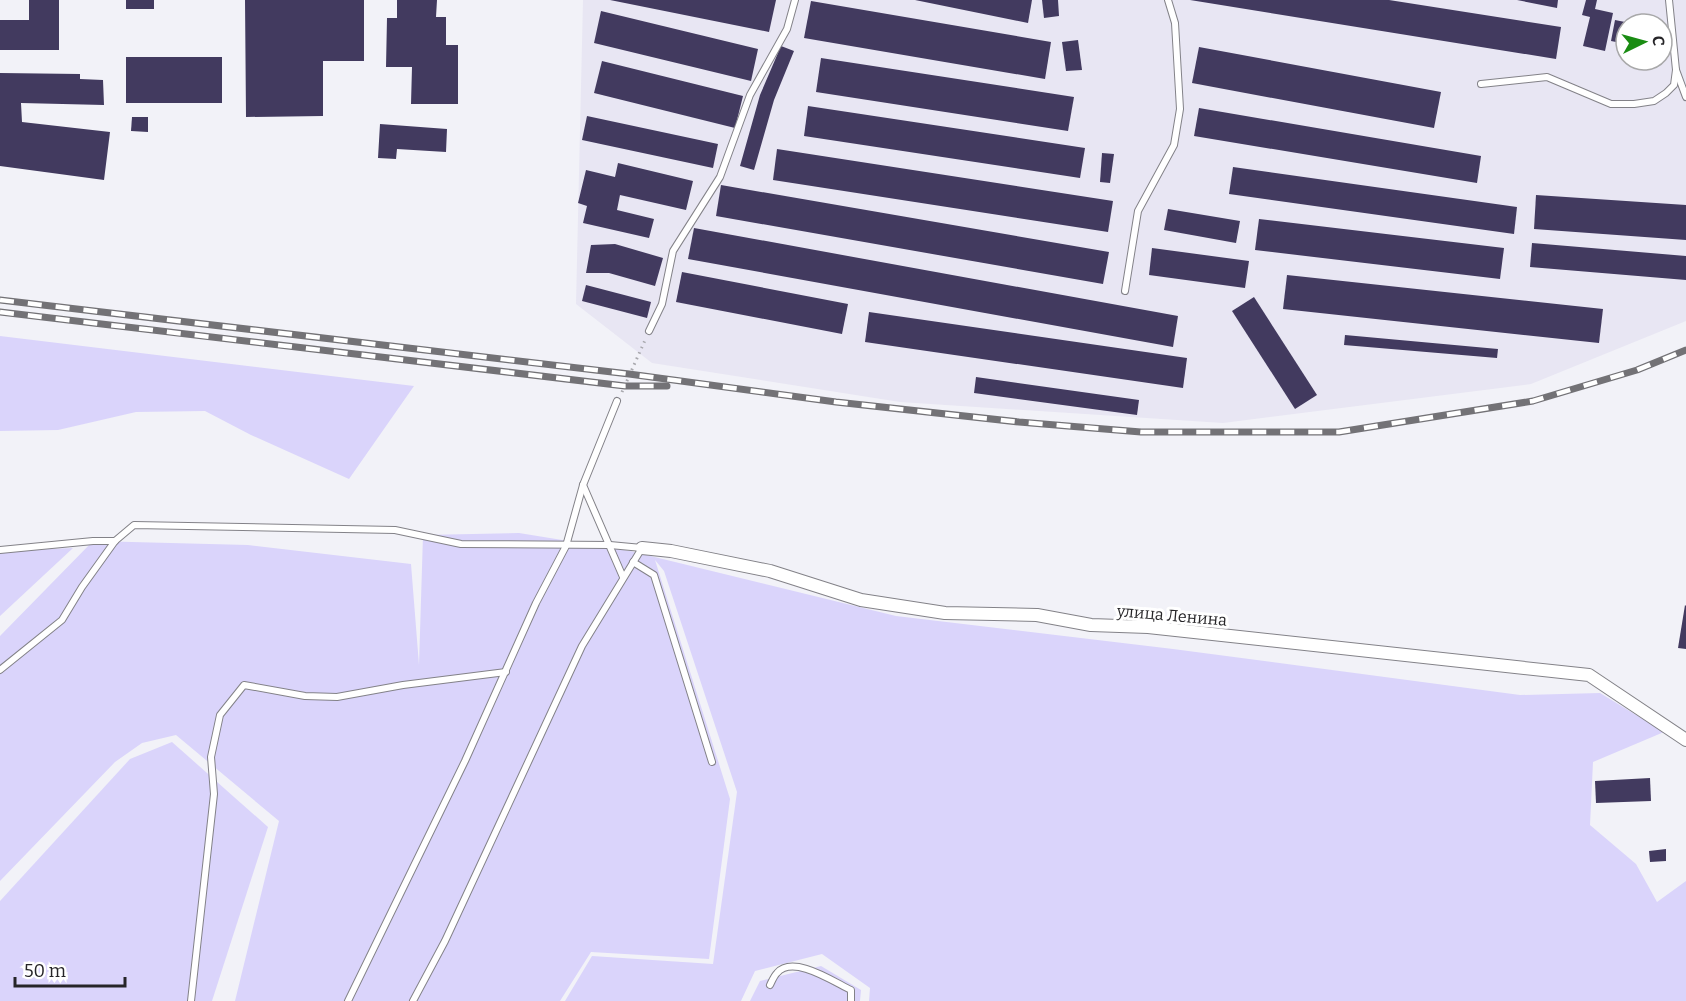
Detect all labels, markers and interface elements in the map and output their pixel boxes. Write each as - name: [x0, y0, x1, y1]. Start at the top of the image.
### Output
- north arrow: [1614, 12, 1674, 72]
- text: С: [1649, 35, 1668, 47]
- street label: улица Ленина: [1115, 601, 1228, 630]
- scale bar: [15, 950, 124, 988]
- text: 50 m: [24, 960, 66, 982]

